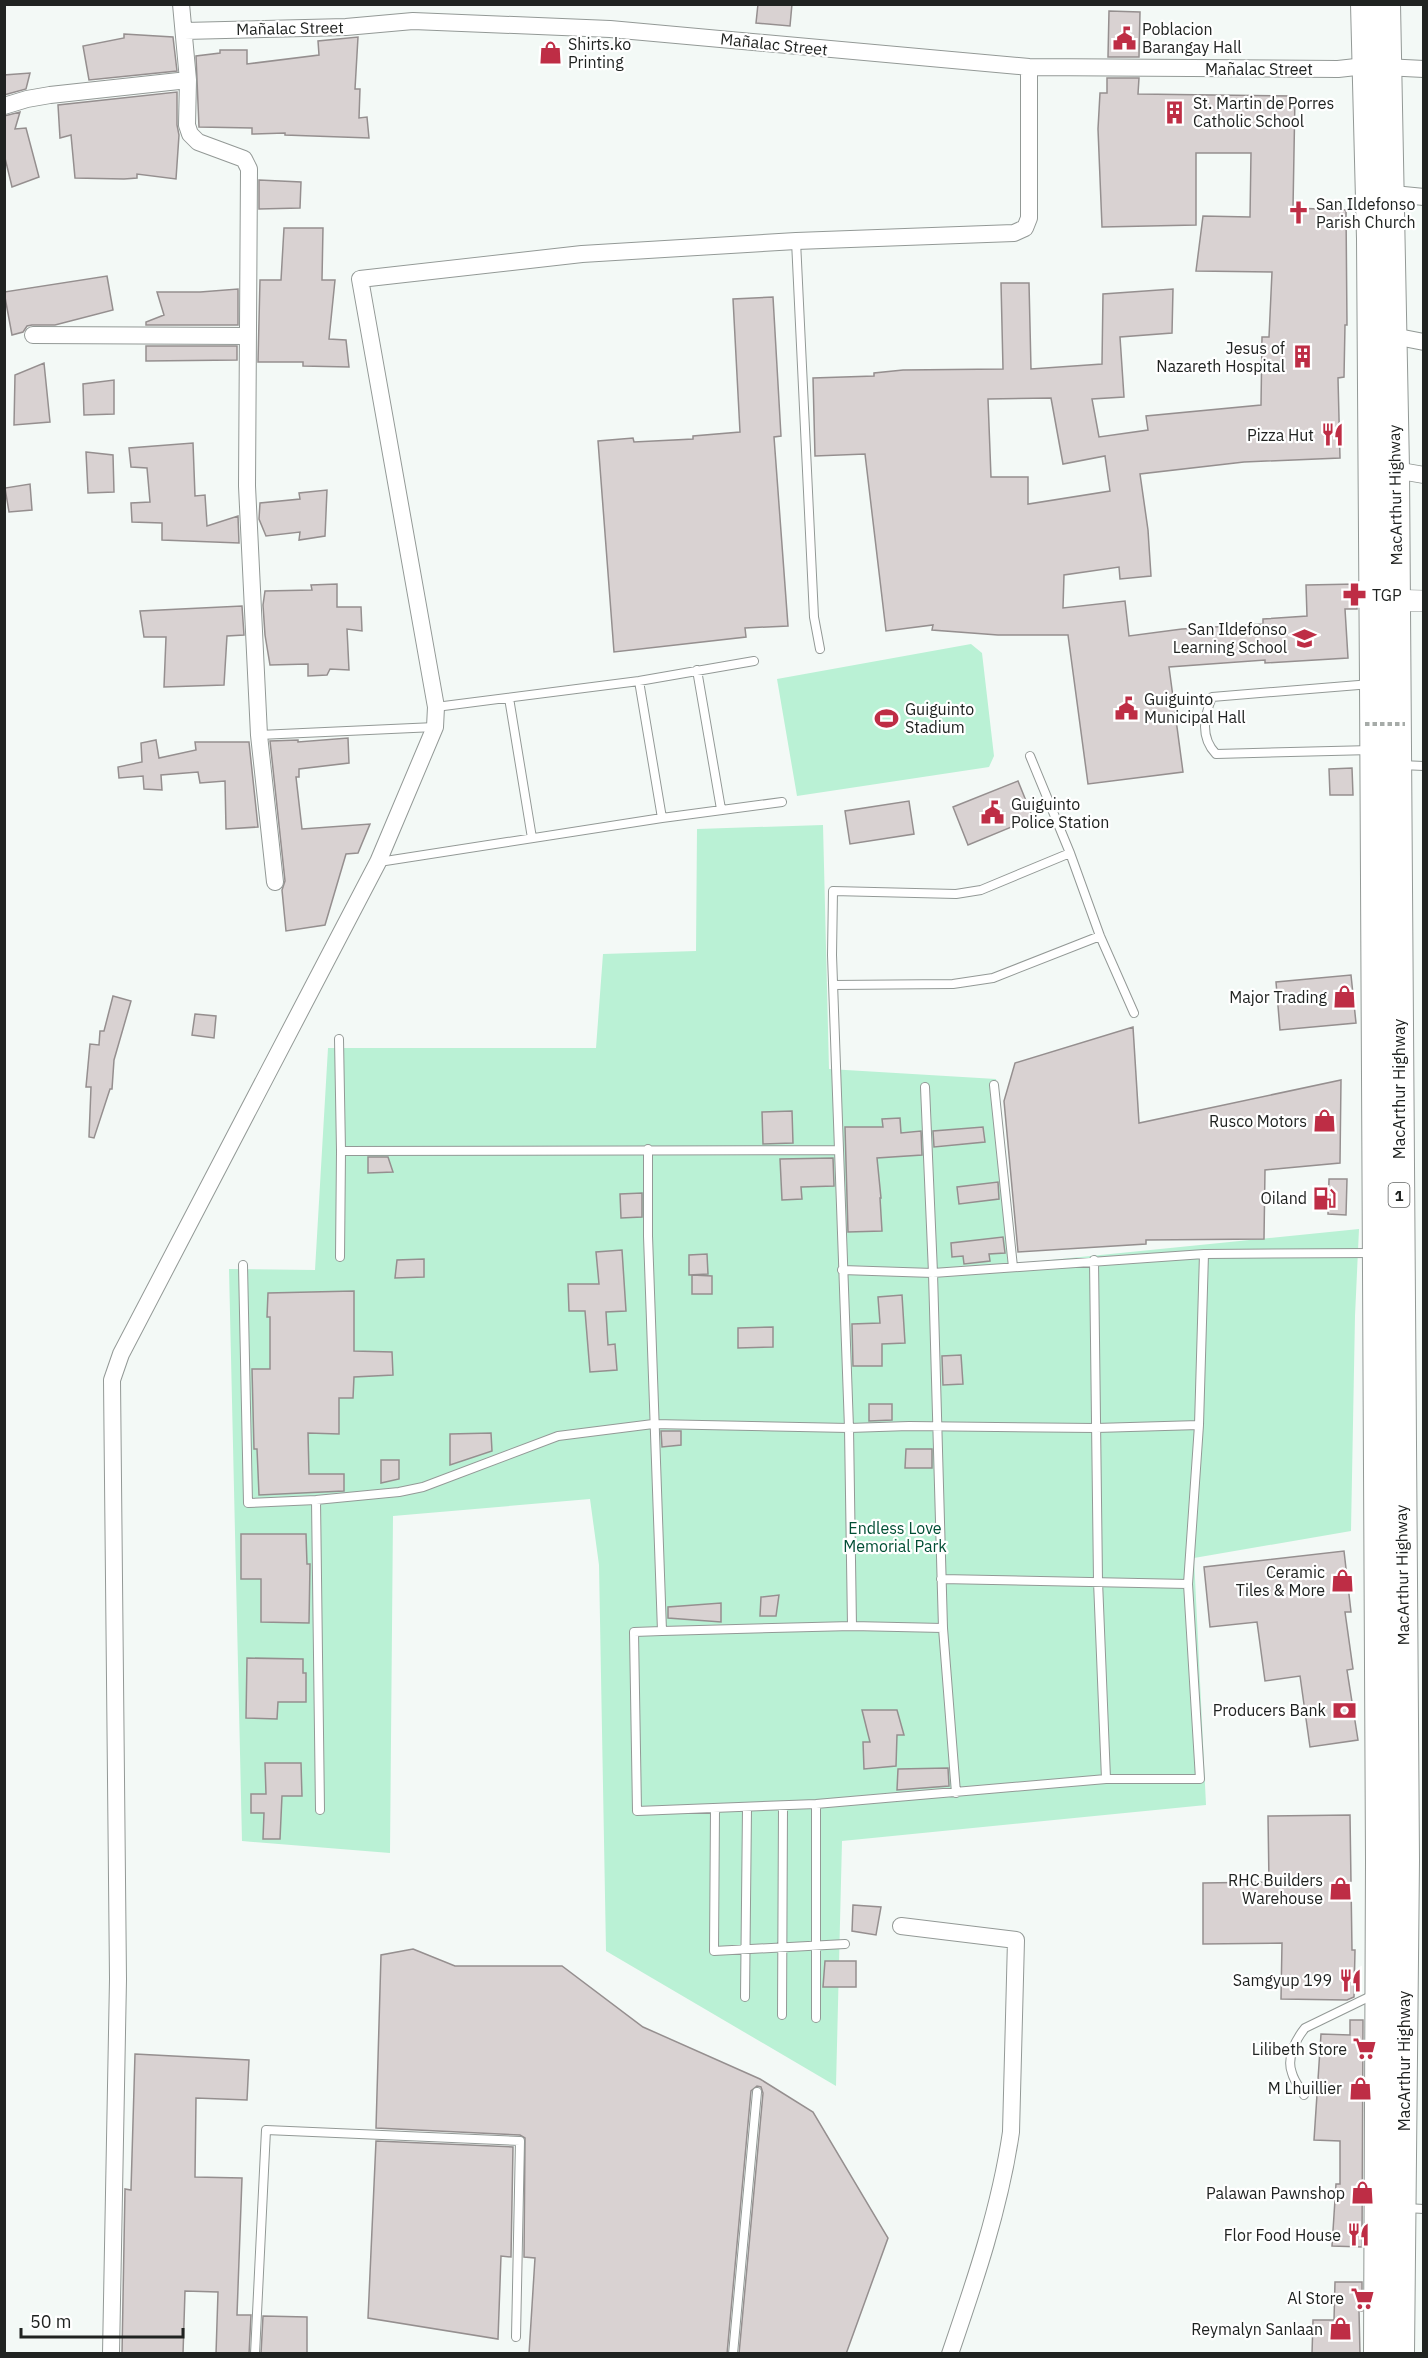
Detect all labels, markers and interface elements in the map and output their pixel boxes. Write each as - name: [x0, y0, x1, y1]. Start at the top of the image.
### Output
- street label: Mañalac Street: [236, 17, 344, 39]
- place label: Poblacion Barangay Hall: [1142, 19, 1242, 57]
- public building icon: Poblacion Barangay Hall: [1111, 25, 1137, 51]
- street label: Mañalac Street: [719, 28, 829, 60]
- place label: Shirts.ko Printing: [568, 34, 631, 72]
- shop icon: Shirts.ko Printing: [537, 40, 563, 66]
- street label: Mañalac Street: [1205, 59, 1313, 79]
- place label: St. Martin de Porres Catholic School: [1193, 93, 1334, 131]
- building icon: St. Martin de Porres Catholic School: [1162, 99, 1188, 125]
- place label: San Ildefonso Parish Church: [1316, 194, 1416, 232]
- church icon: San Ildefonso Parish Church: [1285, 200, 1311, 226]
- place label: Jesus of Nazareth Hospital: [1156, 338, 1285, 376]
- building icon: Jesus of Nazareth Hospital: [1290, 344, 1316, 370]
- restaurant icon: Pizza Hut: [1319, 422, 1345, 448]
- street label: MacArthur Highway: [1384, 424, 1406, 566]
- place label: Pizza Hut: [1247, 425, 1314, 445]
- pharmacy icon: TGP: [1341, 582, 1367, 608]
- place label: TGP: [1372, 585, 1402, 605]
- place label: San Ildefonso Learning School: [1173, 619, 1287, 657]
- school or university icon: San Ildefonso Learning School: [1292, 625, 1318, 651]
- place label: Guiguinto Municipal Hall: [1144, 689, 1246, 727]
- public building icon: Guiguinto Municipal Hall: [1113, 695, 1139, 721]
- place label: Guiguinto Stadium: [905, 699, 974, 737]
- sports icon: Guiguinto Stadium: [874, 705, 900, 731]
- place label: Guiguinto Police Station: [1011, 794, 1109, 832]
- public building icon: Guiguinto Police Station: [980, 800, 1006, 826]
- shop icon: Major Trading: [1332, 984, 1358, 1010]
- place label: Major Trading: [1229, 987, 1328, 1007]
- street label: MacArthur Highway: [1389, 1019, 1409, 1159]
- shop icon: Rusco Motors: [1312, 1108, 1338, 1134]
- place label: Rusco Motors: [1209, 1111, 1307, 1131]
- road number: 1: [1388, 1183, 1410, 1207]
- fuel station icon: Oiland: [1312, 1185, 1338, 1211]
- place label: Oiland: [1260, 1188, 1307, 1208]
- street label: MacArthur Highway: [1391, 1504, 1413, 1646]
- park label: Endless Love Memorial Park: [843, 1518, 947, 1556]
- place label: Ceramic Tiles & More: [1236, 1562, 1325, 1600]
- shop icon: Ceramic Tiles & More: [1330, 1568, 1356, 1594]
- bank icon: Producers Bank: [1331, 1697, 1357, 1723]
- place label: Producers Bank: [1213, 1700, 1327, 1720]
- place label: RHC Builders Warehouse: [1228, 1870, 1323, 1908]
- shop icon: RHC Builders Warehouse: [1328, 1876, 1354, 1902]
- restaurant icon: Samgyup 199: [1337, 1967, 1363, 1993]
- place label: Samgyup 199: [1233, 1970, 1332, 1990]
- street label: MacArthur Highway: [1394, 1991, 1414, 2131]
- supermarket icon: Lilibeth Store: [1352, 2036, 1378, 2062]
- place label: Lilibeth Store: [1252, 2039, 1347, 2059]
- shop icon: M Lhuillier: [1347, 2075, 1373, 2101]
- place label: M Lhuillier: [1268, 2078, 1342, 2098]
- shop icon: Palawan Pawnshop: [1350, 2180, 1376, 2206]
- place label: Palawan Pawnshop: [1206, 2183, 1345, 2203]
- restaurant icon: Flor Food House: [1346, 2222, 1372, 2248]
- place label: Flor Food House: [1224, 2225, 1341, 2245]
- supermarket icon: Al Store: [1349, 2285, 1375, 2311]
- place label: Al Store: [1287, 2288, 1344, 2308]
- scale bar: [21, 2301, 183, 2339]
- text: 50 m: [30, 2310, 72, 2333]
- shop icon: Reymalyn Sanlaan: [1328, 2316, 1354, 2342]
- place label: Reymalyn Sanlaan: [1191, 2319, 1323, 2339]

